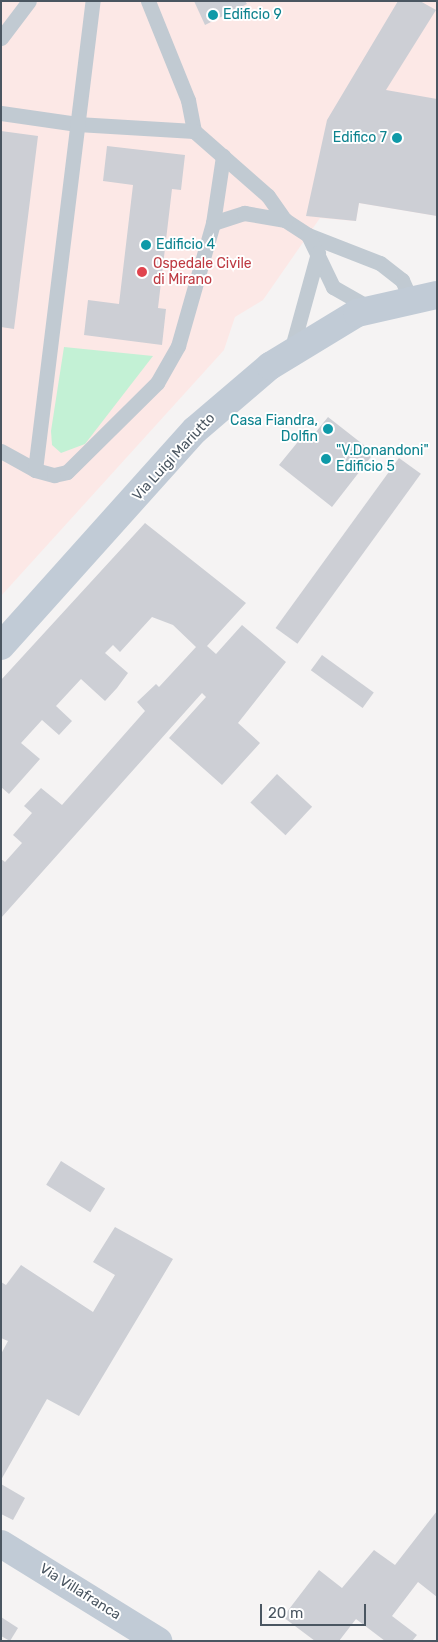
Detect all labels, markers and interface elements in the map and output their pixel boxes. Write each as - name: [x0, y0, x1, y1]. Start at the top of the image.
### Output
- place label: Edificio 9: [223, 7, 282, 23]
- marker: Edificio 9: [207, 9, 219, 21]
- place label: Edifico 7: [333, 130, 387, 146]
- marker: Edifico 7: [391, 132, 403, 144]
- place label: Edificio 4: [156, 237, 215, 253]
- marker: Edificio 4: [140, 239, 152, 251]
- place label: Ospedale Civile di Mirano: [153, 256, 252, 288]
- marker: Ospedale Civile di Mirano: [135, 265, 149, 279]
- street label: Via Luigi Mariutto: [129, 410, 219, 504]
- place label: Casa Fiandra, Dolfin: [230, 413, 318, 446]
- marker: Casa Fiandra, Dolfin: [322, 423, 334, 435]
- place label: "V.Donandoni" Edificio 5: [336, 443, 429, 476]
- marker: "V.Donandoni" Edificio 5: [320, 453, 332, 465]
- street label: Via Villafranca: [36, 1560, 124, 1624]
- scale bar: [263, 1594, 369, 1626]
- text: 20 m: [268, 1604, 303, 1622]

